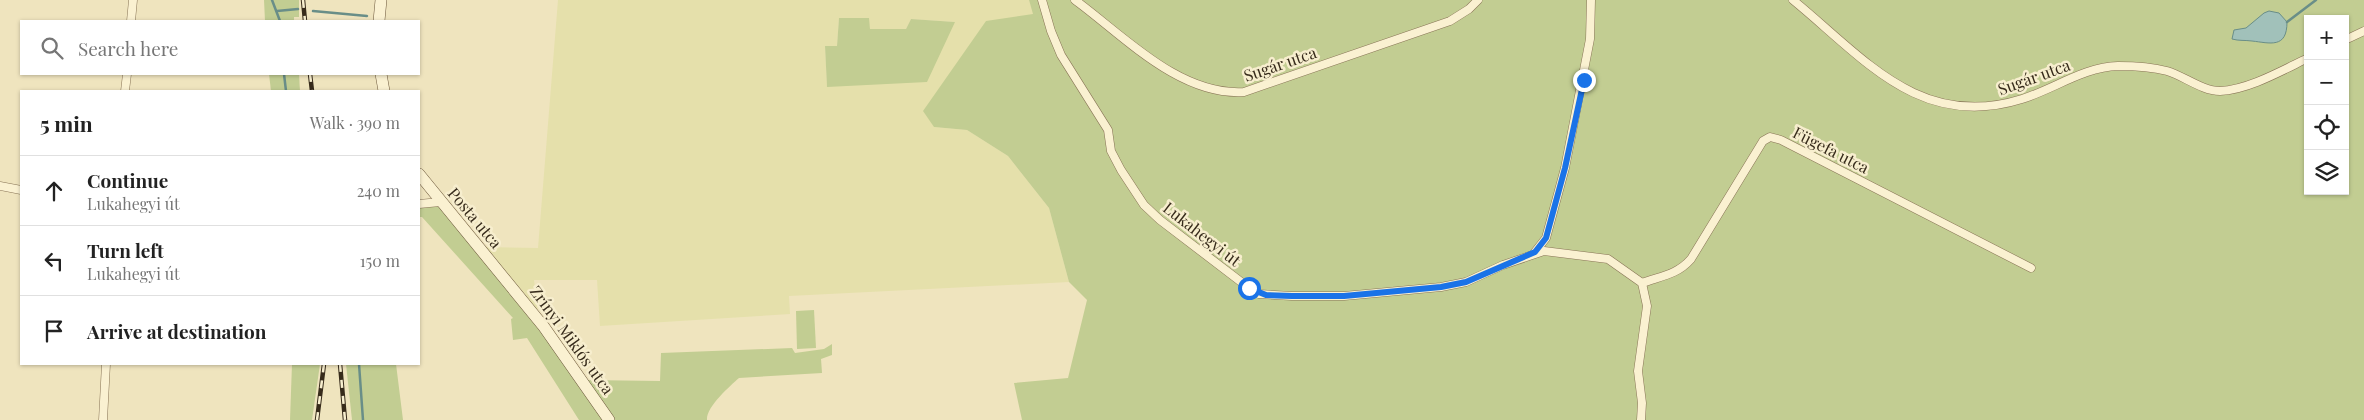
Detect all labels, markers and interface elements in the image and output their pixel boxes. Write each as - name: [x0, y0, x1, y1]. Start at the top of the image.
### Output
- map controls: [2304, 15, 2349, 195]
- button: +: [2304, 15, 2349, 60]
- search box: [20, 20, 420, 75]
- icon: search: [38, 34, 66, 62]
- text: Search here: [78, 35, 178, 61]
- street label: Sugár utca: [1241, 41, 1319, 86]
- street label: Sugár utca: [1995, 54, 2073, 99]
- button: −: [2304, 60, 2349, 105]
- route end: [1573, 69, 1596, 92]
- button: locate: [2304, 105, 2349, 150]
- text: 5 min: [40, 109, 93, 137]
- text: Walk · 390 m: [310, 112, 400, 133]
- street label: Fügefa utca: [1790, 121, 1873, 178]
- button: layers: [2304, 150, 2349, 195]
- text: Continue: [87, 167, 168, 193]
- icon: ahead: [40, 177, 68, 205]
- text: 240 m: [357, 180, 400, 201]
- street label: Posta utca: [444, 183, 507, 253]
- text: Lukahegyi út: [87, 193, 180, 214]
- street label: Lukahegyi út: [1159, 197, 1246, 271]
- text: Turn left: [87, 237, 164, 263]
- icon: left: [40, 247, 68, 275]
- text: 150 m: [360, 250, 400, 271]
- text: Lukahegyi út: [87, 263, 180, 284]
- route start: [1238, 277, 1261, 300]
- street label: Zrínyi Miklós utca: [526, 281, 619, 398]
- icon: arrive: [40, 317, 68, 345]
- text: Arrive at destination: [87, 318, 267, 344]

